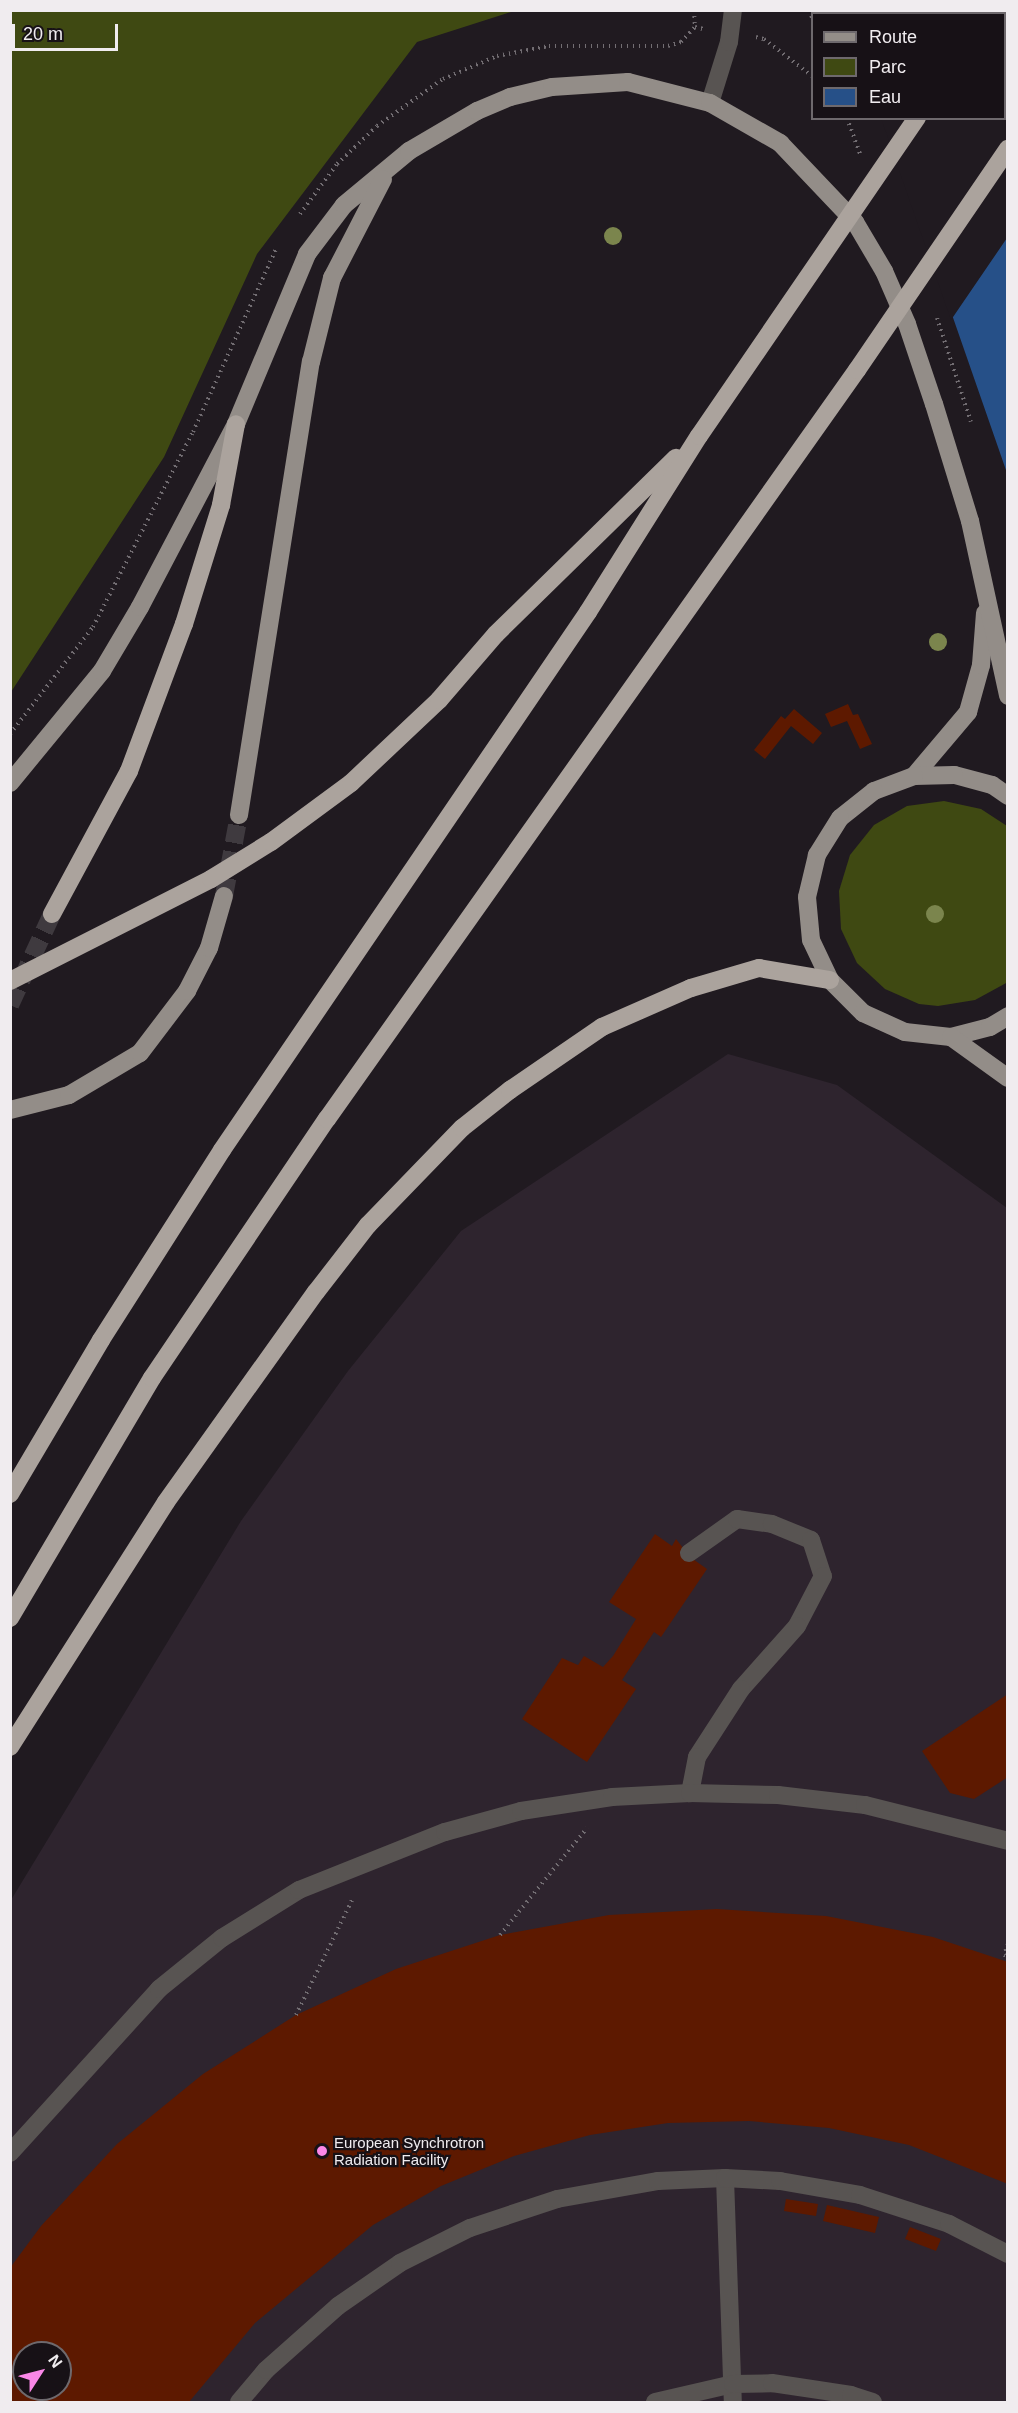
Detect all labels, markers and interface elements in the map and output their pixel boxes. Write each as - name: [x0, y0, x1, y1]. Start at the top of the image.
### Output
- scale bar: [15, 12, 122, 50]
- legend: [811, 12, 1006, 120]
- text: 20 m: [23, 24, 63, 44]
- text: Route: [869, 27, 917, 47]
- text: Parc: [869, 57, 906, 77]
- text: Eau: [869, 87, 901, 107]
- place label: European Synchrotron Radiation Facility: [334, 2133, 484, 2168]
- marker: European Synchrotron Radiation Facility: [315, 2144, 329, 2158]
- north arrow: [12, 2341, 72, 2401]
- text: N: [45, 2352, 66, 2371]

